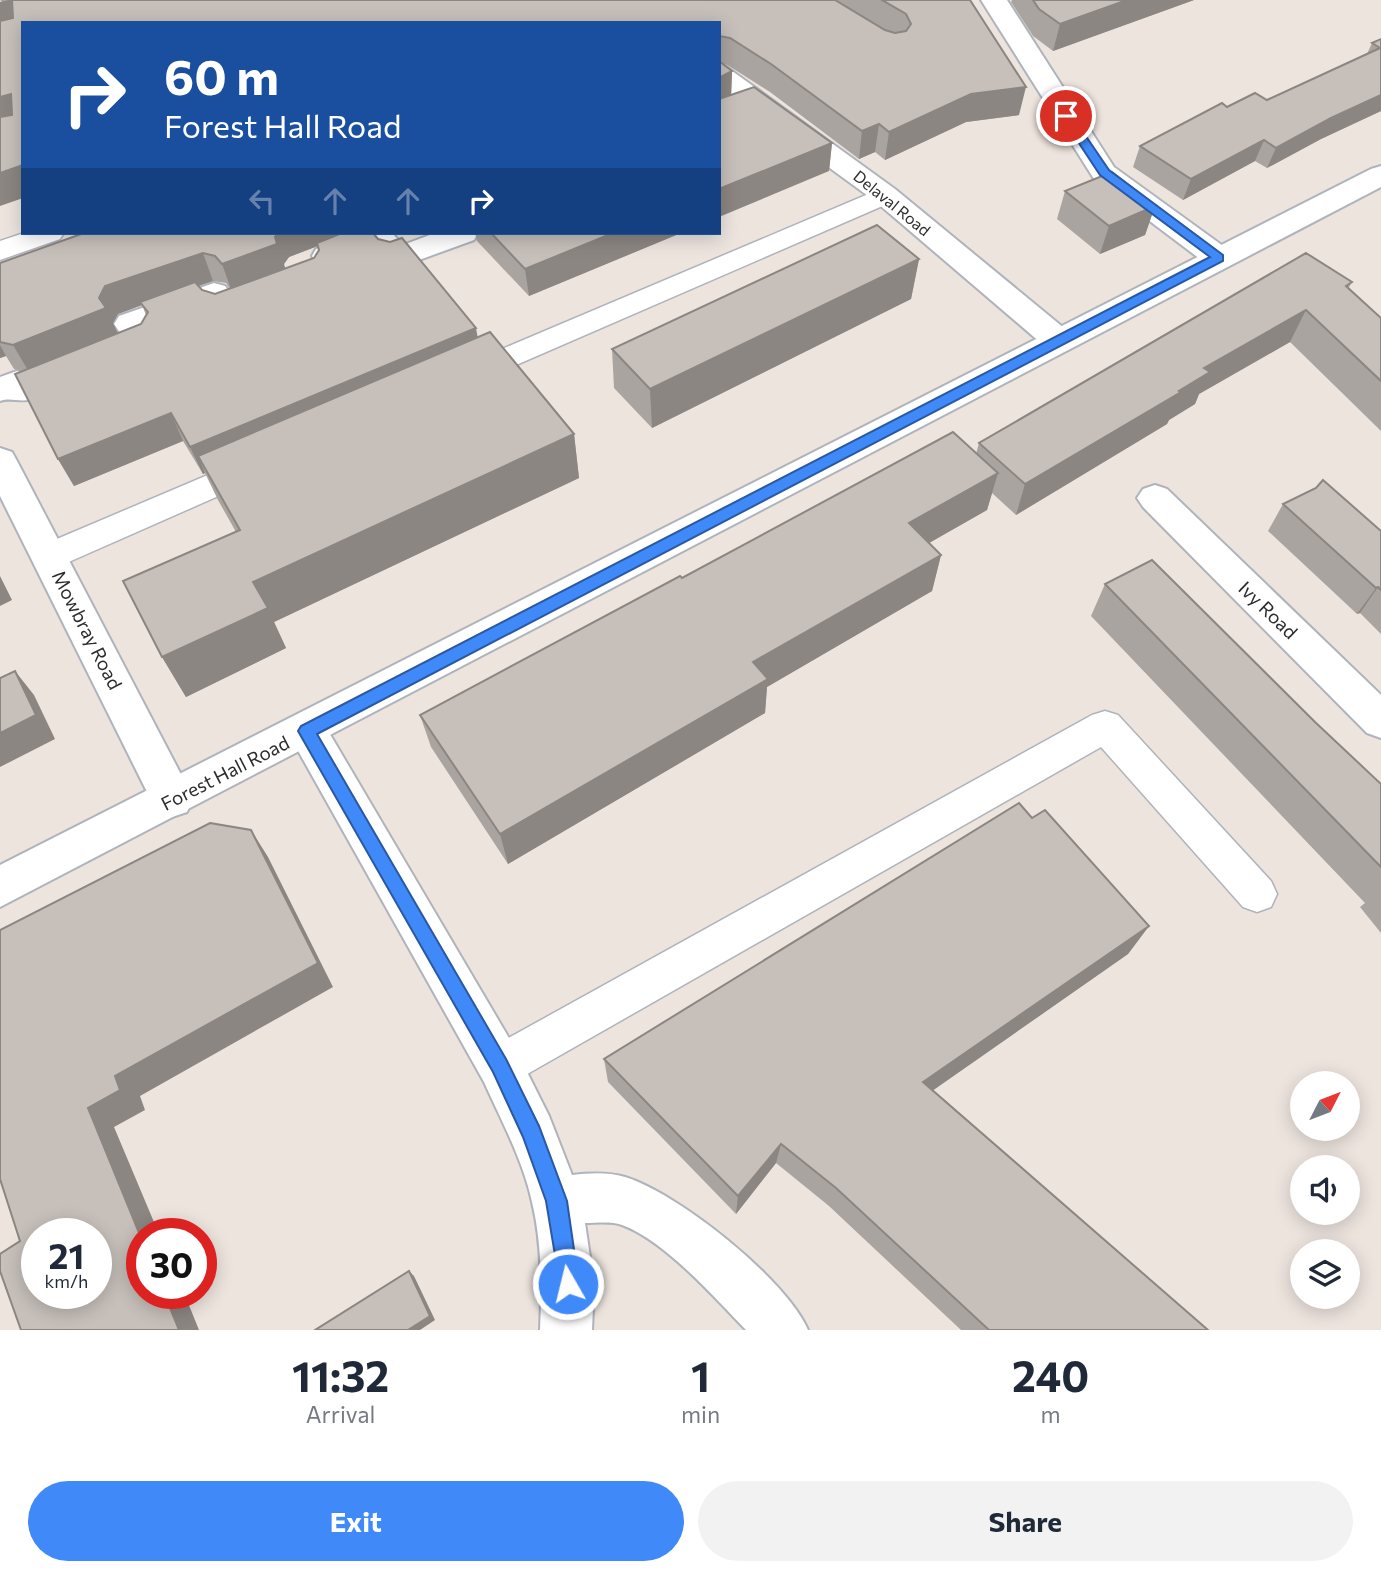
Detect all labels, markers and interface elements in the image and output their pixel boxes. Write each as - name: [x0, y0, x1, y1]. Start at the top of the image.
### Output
- text: 60 m: [164, 45, 279, 105]
- icon: right: [49, 49, 140, 140]
- pin: [1036, 86, 1096, 146]
- icon: arrive: [1047, 97, 1085, 135]
- text: Forest Hall Road: [164, 105, 401, 145]
- street label: Delaval Road: [850, 166, 935, 239]
- icon: left: [243, 182, 281, 220]
- icon: ahead: [316, 182, 354, 220]
- icon: ahead: [389, 182, 427, 220]
- icon: right: [462, 182, 500, 220]
- street label: Mowbray Road: [48, 566, 127, 693]
- street label: Ivy Road: [1234, 576, 1303, 643]
- street label: Forest Hall Road: [157, 730, 293, 815]
- north arrow: [1290, 1071, 1360, 1141]
- map controls: [1290, 1071, 1360, 1309]
- button: sound: [1290, 1155, 1360, 1225]
- speed limit sign: 30: [126, 1218, 217, 1309]
- text: 21: [49, 1233, 84, 1276]
- button: layers: [1290, 1239, 1360, 1309]
- position arrow: [531, 1247, 605, 1321]
- text: km/h: [45, 1270, 88, 1292]
- text: 11:32: [292, 1349, 389, 1401]
- text: 1: [691, 1349, 710, 1401]
- text: 240: [1012, 1349, 1089, 1401]
- text: Arrival: [306, 1400, 375, 1428]
- text: min: [681, 1400, 720, 1428]
- text: m: [1041, 1400, 1061, 1428]
- button: Exit: [28, 1481, 684, 1561]
- button: Share: [698, 1481, 1353, 1561]

